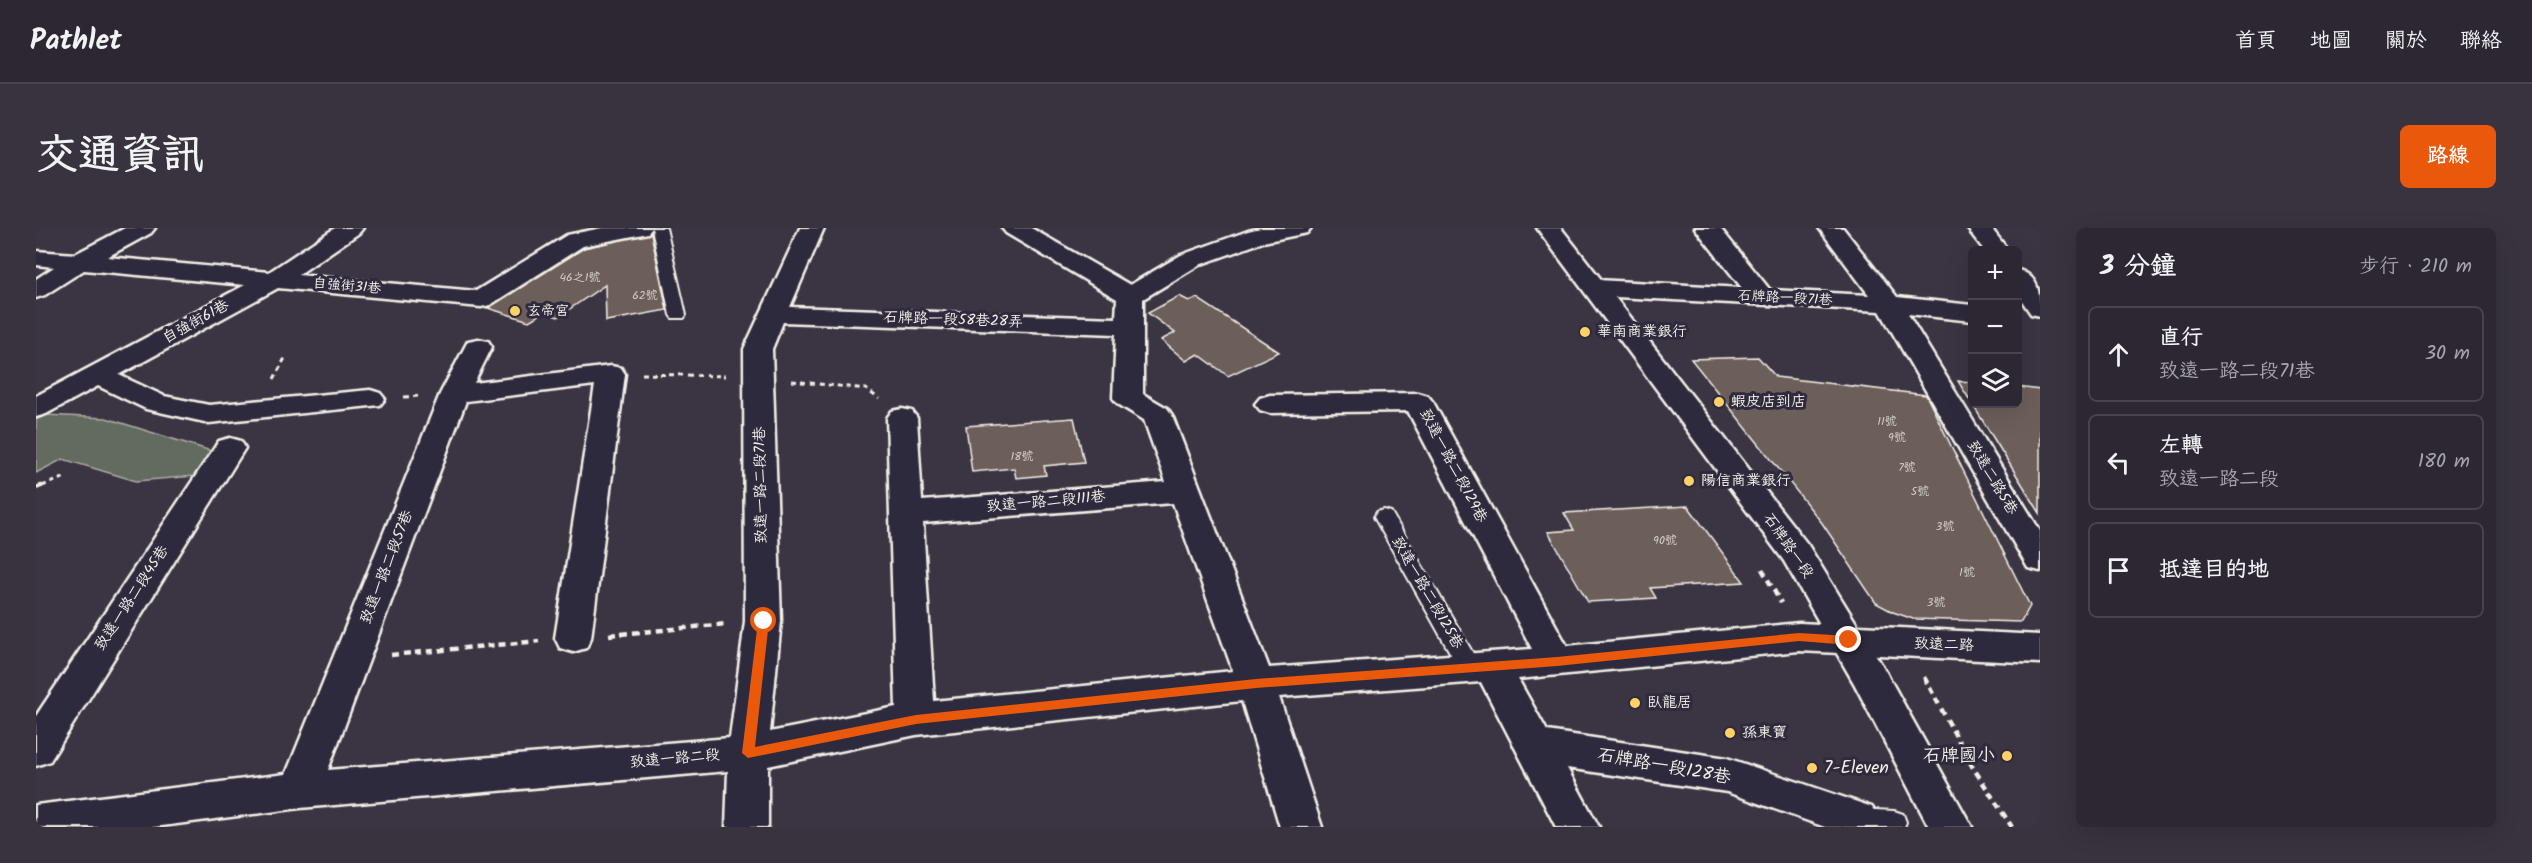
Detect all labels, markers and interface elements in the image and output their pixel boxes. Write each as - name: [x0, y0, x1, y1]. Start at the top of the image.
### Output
- text: Pathlet: [30, 19, 122, 64]
- text: 首頁: [2235, 25, 2277, 58]
- text: 地圖: [2310, 25, 2352, 58]
- text: 關於: [2385, 25, 2427, 58]
- text: 聯絡: [2460, 25, 2502, 58]
- text: 交通資訊: [36, 123, 204, 190]
- button: 路線: [2400, 125, 2496, 188]
- map controls: [1968, 246, 2022, 408]
- button: +: [1968, 246, 2022, 300]
- text: 3 分鐘: [2100, 246, 2176, 288]
- text: 步行 · 210 m: [2359, 251, 2472, 283]
- house number: 46之1號: [559, 268, 601, 287]
- street label: 自強街31巷: [312, 272, 383, 300]
- street label: 石牌路一段71巷: [1737, 285, 1834, 312]
- house number: 62號: [632, 286, 658, 305]
- street label: 自強街61巷: [158, 294, 234, 350]
- place label: 玄帝宮: [527, 300, 569, 322]
- button: −: [1968, 300, 2022, 354]
- marker: 玄帝宮: [508, 304, 522, 318]
- street label: 石牌路一段58巷28弄: [883, 306, 1023, 334]
- place label: 華南商業銀行: [1597, 320, 1687, 344]
- text: 直行: [2159, 321, 2203, 356]
- marker: 華南商業銀行: [1578, 325, 1592, 339]
- icon: ahead: [2102, 338, 2135, 371]
- text: 30 m: [2425, 338, 2470, 370]
- button: layers: [1968, 354, 2022, 408]
- text: 致遠一路二段71巷: [2159, 356, 2315, 388]
- place label: 蝦皮店到店: [1731, 390, 1806, 414]
- marker: 蝦皮店到店: [1712, 395, 1726, 409]
- street label: 致遠一路二段129巷: [1413, 405, 1493, 527]
- house number: 11號: [1877, 412, 1897, 431]
- street label: 致遠一路二段71巷: [748, 426, 774, 544]
- house number: 9號: [1888, 428, 1906, 447]
- text: 左轉: [2159, 429, 2203, 464]
- street label: 致遠二路5巷: [1960, 436, 2024, 520]
- icon: left: [2102, 446, 2135, 479]
- text: 180 m: [2418, 446, 2470, 478]
- house number: 18號: [1011, 447, 1034, 466]
- house number: 7號: [1898, 458, 1916, 477]
- text: 致遠一路二段: [2159, 464, 2279, 496]
- place label: 陽信商業銀行: [1701, 469, 1791, 493]
- marker: 陽信商業銀行: [1682, 474, 1696, 488]
- house number: 5號: [1911, 482, 1929, 501]
- street label: 致遠一路二段111巷: [986, 485, 1106, 519]
- street label: 致遠一路二段57巷: [354, 507, 420, 627]
- street label: 石牌路一段: [1757, 508, 1819, 584]
- house number: 3號: [1936, 517, 1954, 536]
- house number: 90號: [1653, 531, 1677, 550]
- street label: 致遠一路二段125巷: [1385, 532, 1469, 654]
- street label: 致遠一路二段45巷: [89, 541, 175, 655]
- text: 抵達目的地: [2159, 553, 2269, 588]
- icon: arrive: [2102, 554, 2135, 587]
- house number: 1號: [1959, 563, 1975, 582]
- house number: 3號: [1927, 593, 1945, 612]
- route start: [750, 607, 776, 633]
- route end: [1835, 626, 1861, 652]
- street label: 致遠二路: [1914, 632, 1974, 658]
- place label: 臥龍居: [1647, 691, 1692, 715]
- marker: 臥龍居: [1628, 696, 1642, 710]
- place label: 孫東寶: [1742, 721, 1787, 745]
- marker: 孫東寶: [1723, 726, 1737, 740]
- street label: 石牌路一段128巷: [1595, 741, 1733, 793]
- place label: 石牌國小: [1923, 742, 1995, 771]
- street label: 致遠一路二段: [629, 743, 721, 775]
- marker: 石牌國小: [2000, 749, 2014, 763]
- place label: 7-Eleven: [1824, 754, 1889, 783]
- marker: 7-Eleven: [1805, 761, 1819, 775]

